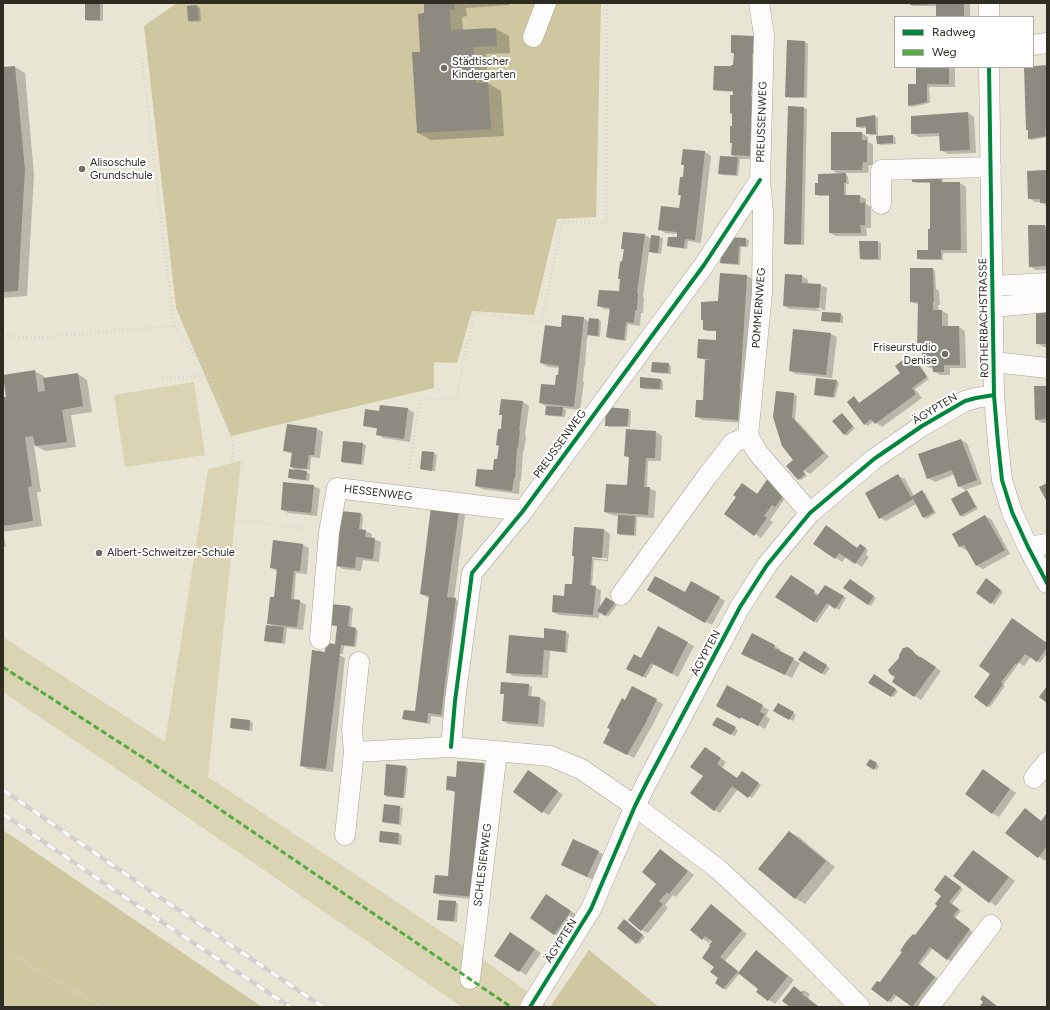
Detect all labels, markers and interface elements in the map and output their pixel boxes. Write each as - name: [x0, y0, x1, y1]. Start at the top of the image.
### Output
- legend: [894, 16, 1034, 68]
- text: Radweg: [932, 25, 976, 39]
- text: Weg: [932, 45, 957, 59]
- place label: Städtischer Kindergarten: [452, 55, 516, 81]
- marker: Städtischer Kindergarten: [439, 63, 449, 73]
- street label: PREUSSENWEG: [754, 81, 770, 163]
- place label: Alisoschule Grundschule: [90, 156, 153, 182]
- marker: Alisoschule Grundschule: [77, 164, 87, 174]
- street label: ROTHERBACHSTRASSE: [976, 258, 992, 378]
- street label: POMMERNWEG: [750, 267, 768, 349]
- place label: Friseurstudio Denise: [873, 341, 937, 367]
- marker: Friseurstudio Denise: [940, 349, 950, 359]
- street label: ÄGYPTEN: [910, 390, 960, 428]
- street label: PREUSSENWEG: [531, 407, 589, 481]
- street label: HESSENWEG: [343, 482, 413, 504]
- place label: Albert-Schweitzer-Schule: [107, 546, 235, 560]
- marker: Albert-Schweitzer-Schule: [94, 548, 104, 558]
- street label: ÄGYPTEN: [688, 628, 724, 678]
- street label: SCHLESIERWEG: [471, 823, 495, 907]
- street label: ÄGYPTEN: [542, 916, 580, 966]

